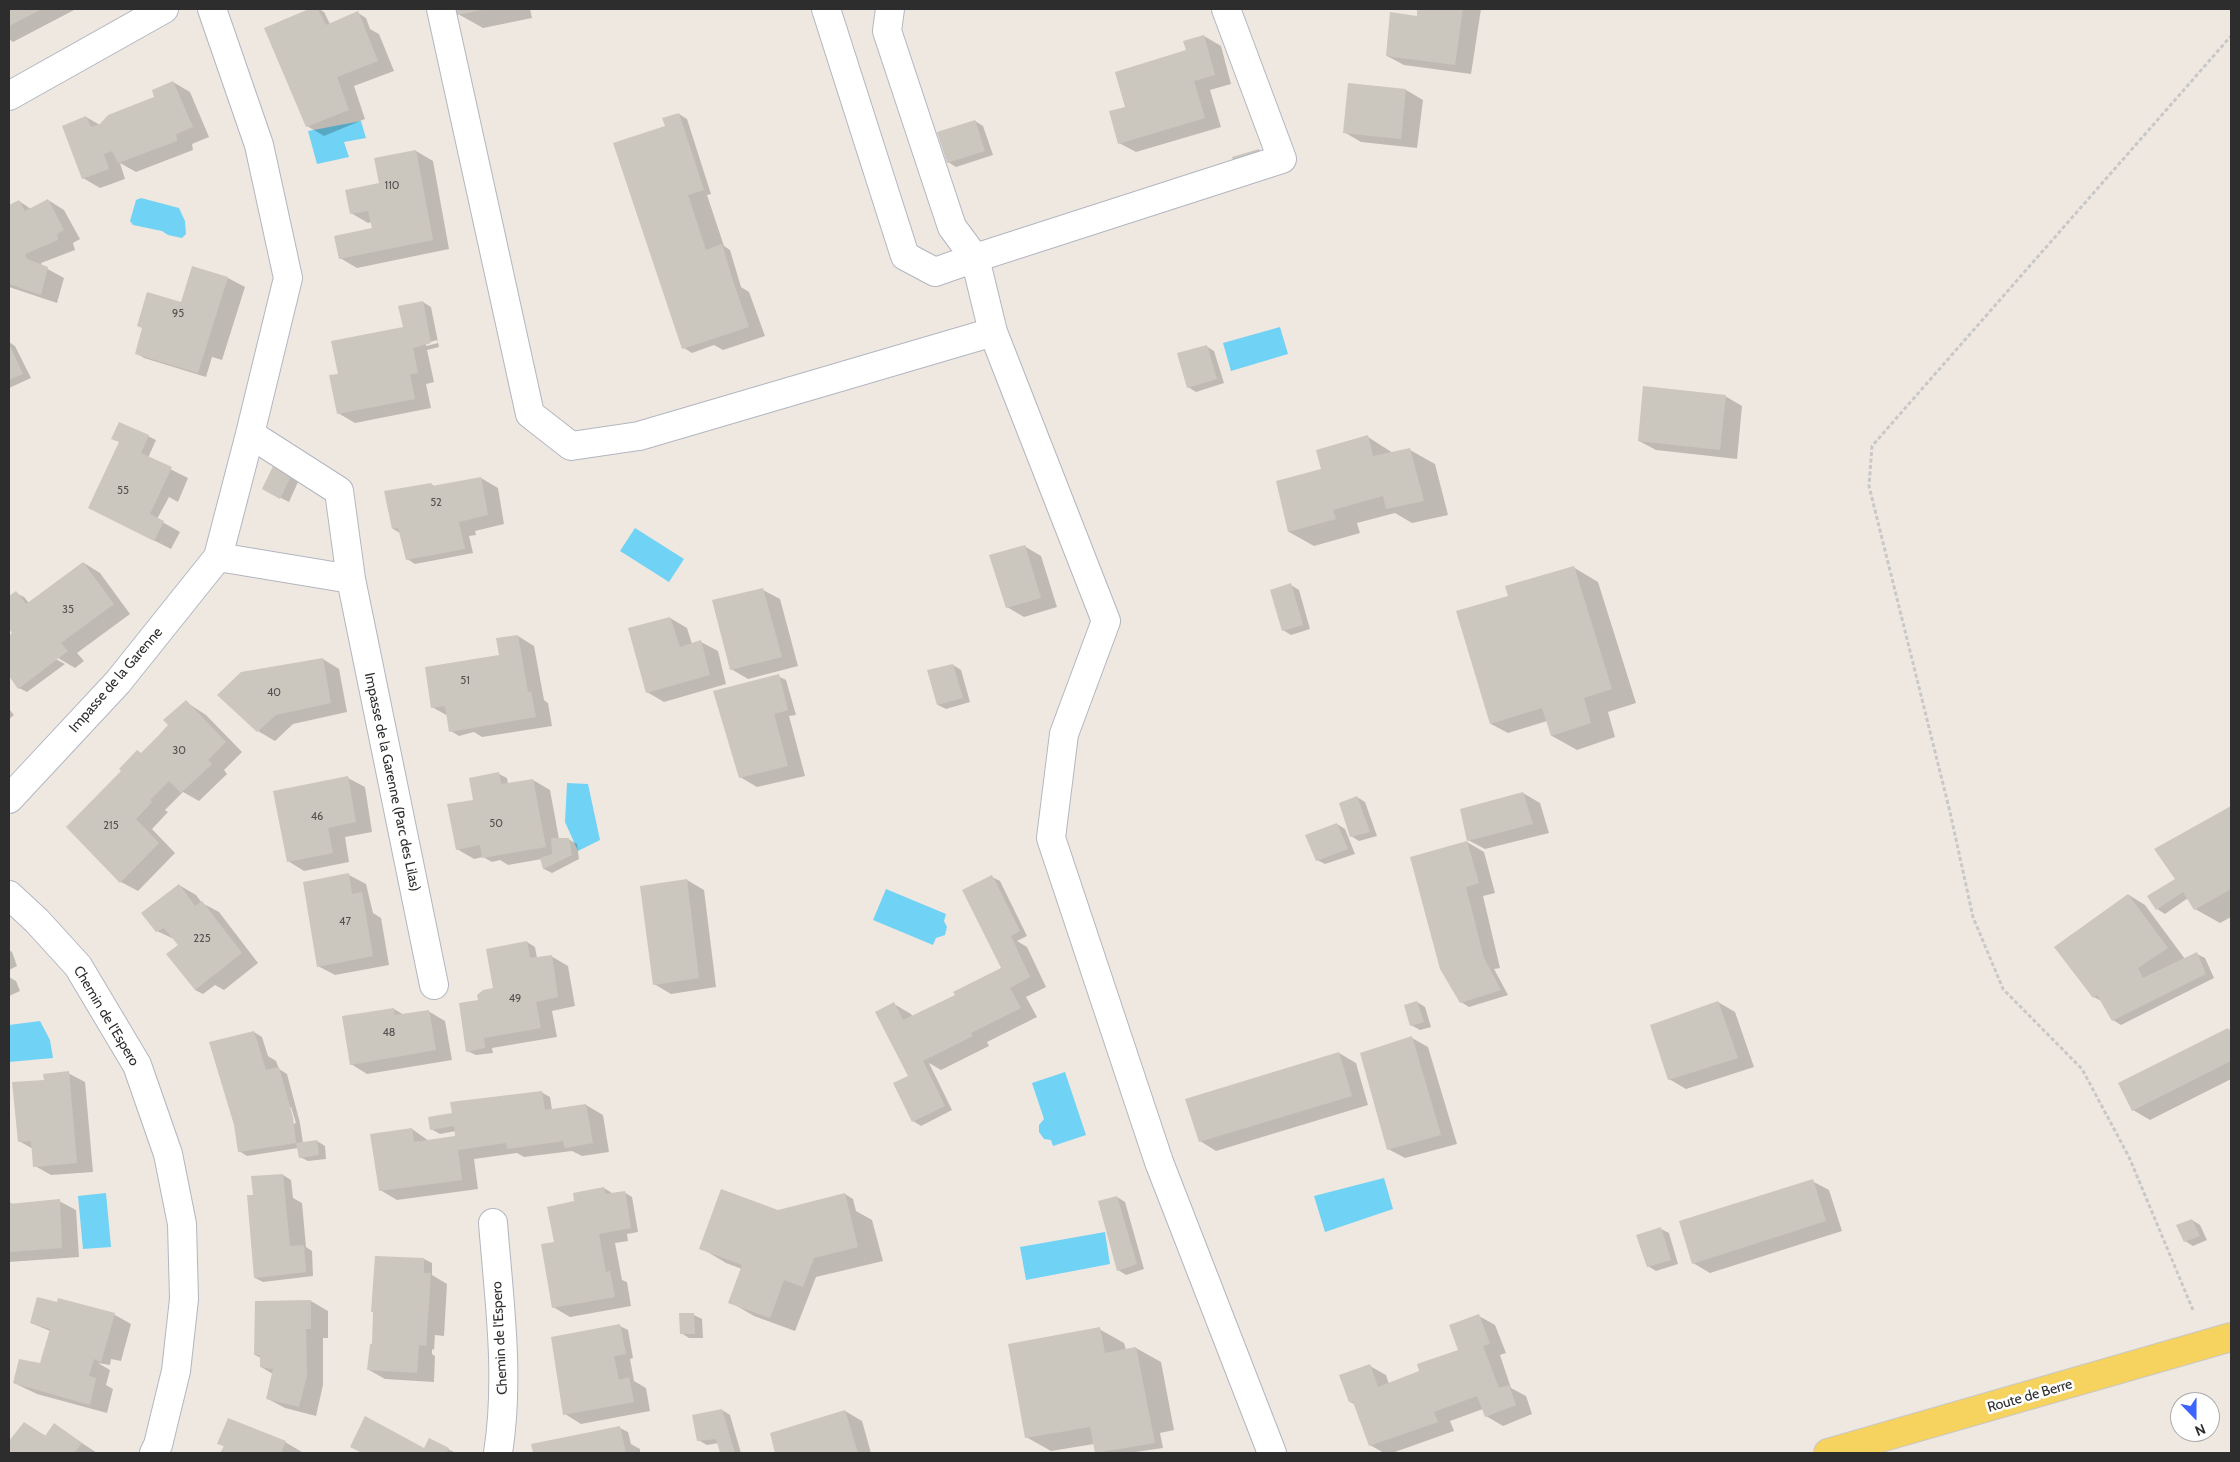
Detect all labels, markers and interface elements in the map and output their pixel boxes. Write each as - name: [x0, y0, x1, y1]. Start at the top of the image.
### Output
- house number: 110: [385, 179, 399, 193]
- house number: 95: [172, 307, 184, 321]
- house number: 55: [117, 484, 129, 498]
- house number: 52: [430, 496, 442, 510]
- house number: 35: [62, 603, 74, 617]
- street label: Impasse de la Garenne: [66, 624, 166, 736]
- street label: Impasse de la Garenne (Parc des Lilas): [361, 671, 423, 893]
- house number: 51: [460, 674, 470, 688]
- house number: 40: [267, 686, 281, 700]
- house number: 30: [172, 744, 186, 758]
- house number: 46: [311, 810, 323, 824]
- house number: 50: [489, 817, 503, 831]
- house number: 215: [103, 819, 119, 833]
- house number: 47: [339, 915, 351, 929]
- house number: 225: [193, 932, 211, 946]
- street label: Chemin de l'Espero: [70, 963, 142, 1069]
- house number: 49: [509, 992, 521, 1006]
- house number: 48: [382, 1026, 396, 1040]
- street label: Chemin de l'Espero: [489, 1281, 511, 1395]
- street label: Route de Berre: [1986, 1376, 2074, 1416]
- north arrow: [2170, 1392, 2220, 1442]
- text: N: [2192, 1420, 2208, 1440]

